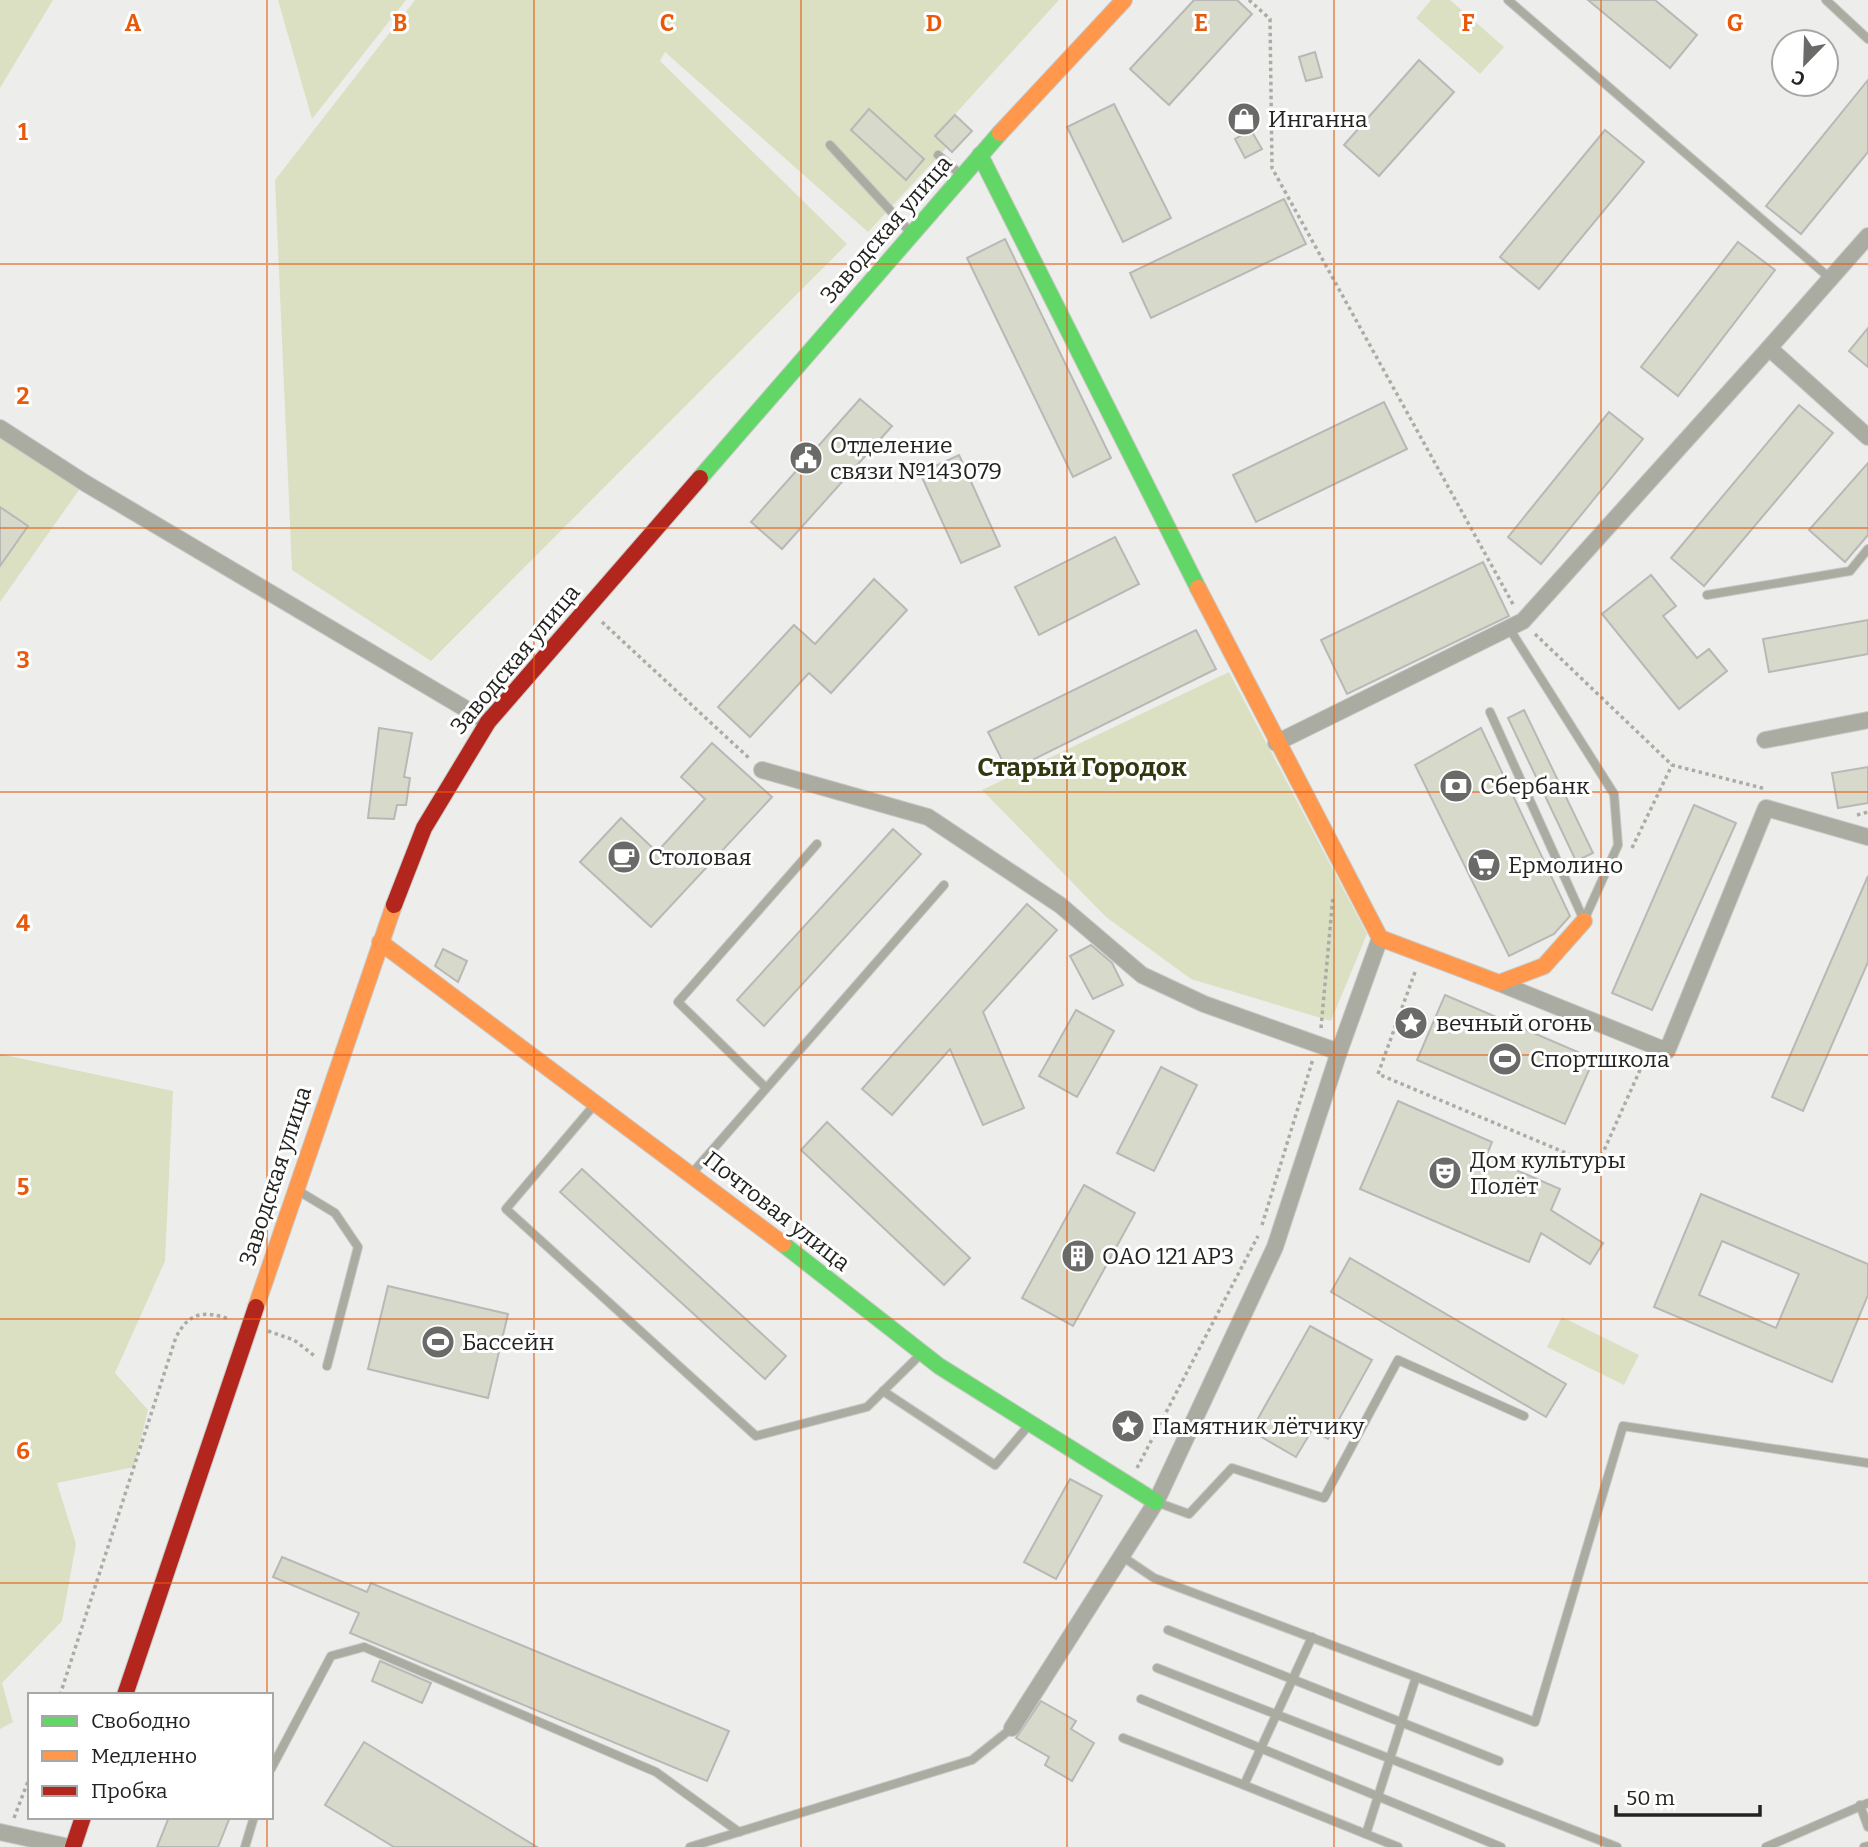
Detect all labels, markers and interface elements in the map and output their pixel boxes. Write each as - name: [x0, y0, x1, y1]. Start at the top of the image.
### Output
- text: A: [125, 9, 142, 37]
- text: B: [393, 9, 407, 37]
- text: C: [660, 9, 674, 37]
- text: D: [926, 9, 942, 37]
- text: E: [1194, 9, 1208, 37]
- text: F: [1462, 9, 1475, 37]
- text: G: [1727, 9, 1744, 37]
- north arrow: [1770, 28, 1840, 98]
- text: С: [1789, 65, 1809, 91]
- shop icon: Инганна: [1225, 100, 1263, 138]
- place label: Инганна: [1268, 105, 1368, 133]
- text: 1: [18, 118, 28, 146]
- street label: Заводская улица: [814, 149, 958, 309]
- text: 2: [17, 382, 30, 410]
- place label: Отделение связи №143079: [830, 431, 1002, 485]
- public building icon: Отделение связи №143079: [787, 439, 825, 477]
- street label: Заводская улица: [444, 578, 586, 740]
- text: 3: [16, 646, 30, 674]
- district label: Старый Городок: [977, 752, 1187, 783]
- bank icon: Сбербанк: [1437, 767, 1475, 805]
- place label: Сбербанк: [1480, 772, 1590, 800]
- cafe icon: Столовая: [605, 838, 643, 876]
- place label: Столовая: [648, 843, 752, 871]
- supermarket icon: Ермолино: [1465, 846, 1503, 884]
- place label: Ермолино: [1508, 851, 1623, 879]
- text: 4: [16, 909, 30, 937]
- place icon: вечный огонь: [1392, 1004, 1430, 1042]
- place label: вечный огонь: [1436, 1009, 1592, 1037]
- sports icon: Спортшкола: [1486, 1040, 1524, 1078]
- place label: Спортшкола: [1530, 1045, 1670, 1073]
- street label: Заводская улица: [233, 1082, 317, 1269]
- street label: Почтовая улица: [698, 1145, 856, 1277]
- place label: Дом культуры Полёт: [1470, 1146, 1626, 1200]
- theatre icon: Дом культуры Полёт: [1426, 1154, 1464, 1192]
- text: 5: [17, 1173, 29, 1201]
- building icon: OAO 121 АРЗ: [1059, 1237, 1097, 1275]
- place label: OAO 121 АРЗ: [1102, 1242, 1234, 1270]
- sports icon: Бассейн: [419, 1323, 457, 1361]
- place label: Бассейн: [462, 1328, 554, 1356]
- place icon: Памятник лётчику: [1109, 1407, 1147, 1445]
- place label: Памятник лётчику: [1152, 1412, 1365, 1440]
- text: 6: [16, 1437, 30, 1465]
- legend: [28, 1693, 273, 1819]
- text: Свободно: [91, 1708, 191, 1734]
- text: Медленно: [91, 1743, 197, 1769]
- scale bar: [1616, 1773, 1759, 1817]
- text: Пробка: [91, 1778, 168, 1804]
- text: 50 m: [1626, 1785, 1675, 1811]

